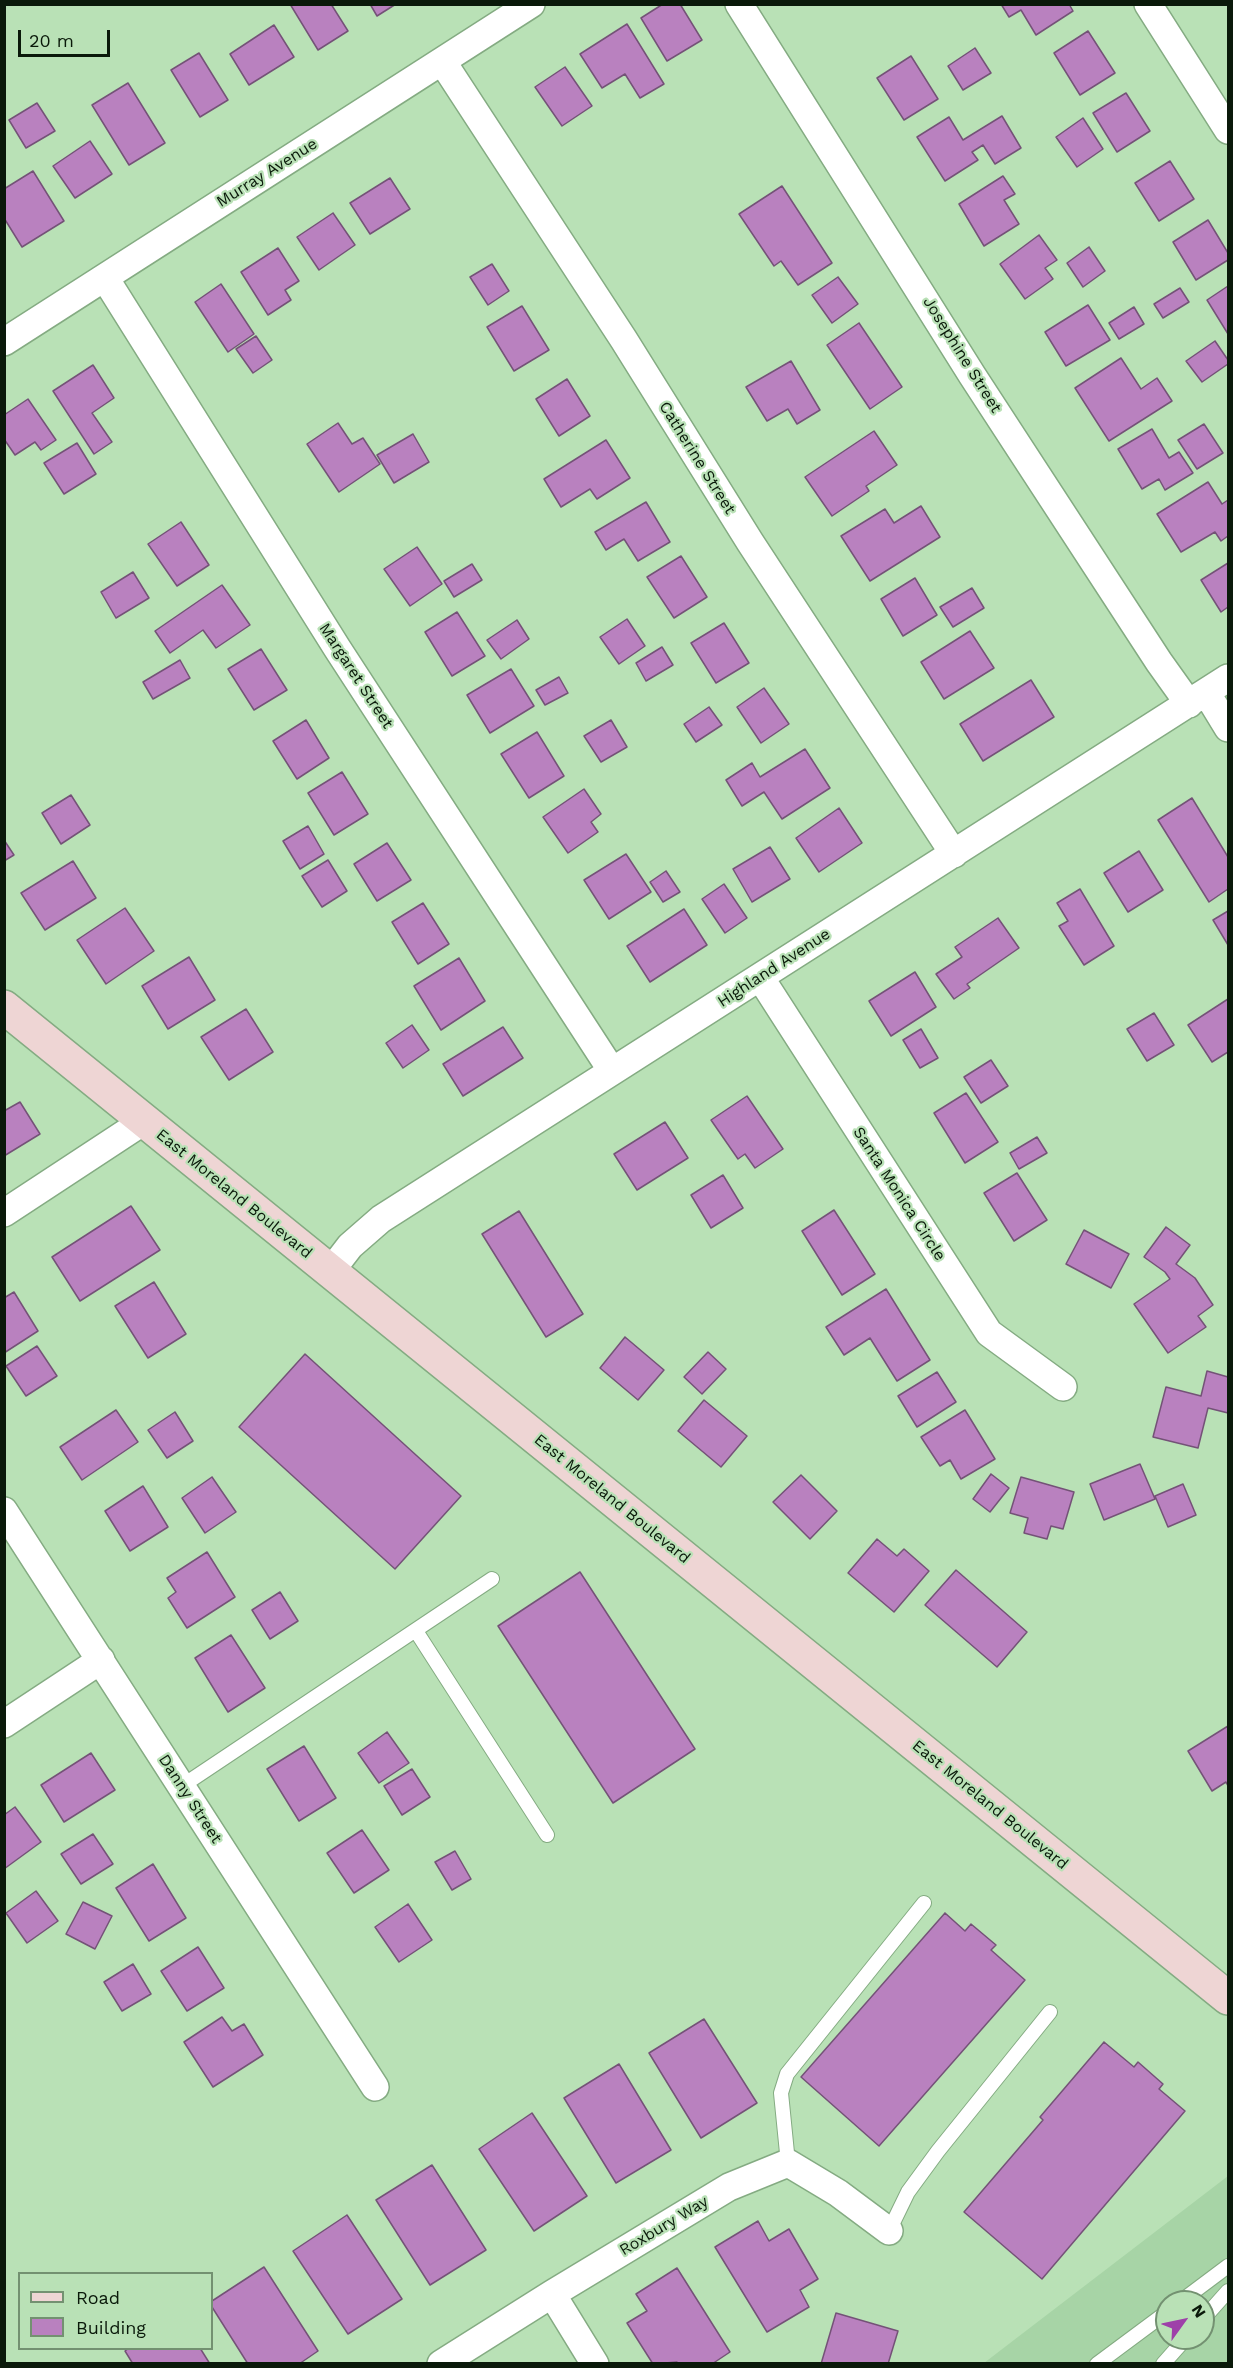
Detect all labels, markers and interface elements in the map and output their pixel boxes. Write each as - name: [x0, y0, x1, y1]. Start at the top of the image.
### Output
- scale bar: [21, 18, 112, 56]
- text: 20 m: [29, 30, 74, 51]
- street label: Murray Avenue: [213, 134, 321, 212]
- street label: Josephine Street: [919, 293, 1005, 417]
- street label: Catherine Street: [655, 398, 739, 518]
- street label: Margaret Street: [315, 620, 397, 732]
- street label: Highland Avenue: [714, 924, 834, 1012]
- street label: Santa Monica Circle: [849, 1124, 949, 1264]
- street label: East Moreland Boulevard: [152, 1125, 316, 1263]
- street label: East Moreland Boulevard: [530, 1430, 694, 1568]
- street label: East Moreland Boulevard: [908, 1736, 1072, 1874]
- street label: Danny Street: [154, 1751, 226, 1847]
- street label: Roxbury Way: [616, 2192, 712, 2260]
- legend: [18, 2272, 213, 2350]
- text: Road: [76, 2287, 120, 2308]
- north arrow: [1155, 2290, 1215, 2350]
- text: N: [1188, 2301, 1210, 2321]
- text: Building: [76, 2317, 146, 2338]

